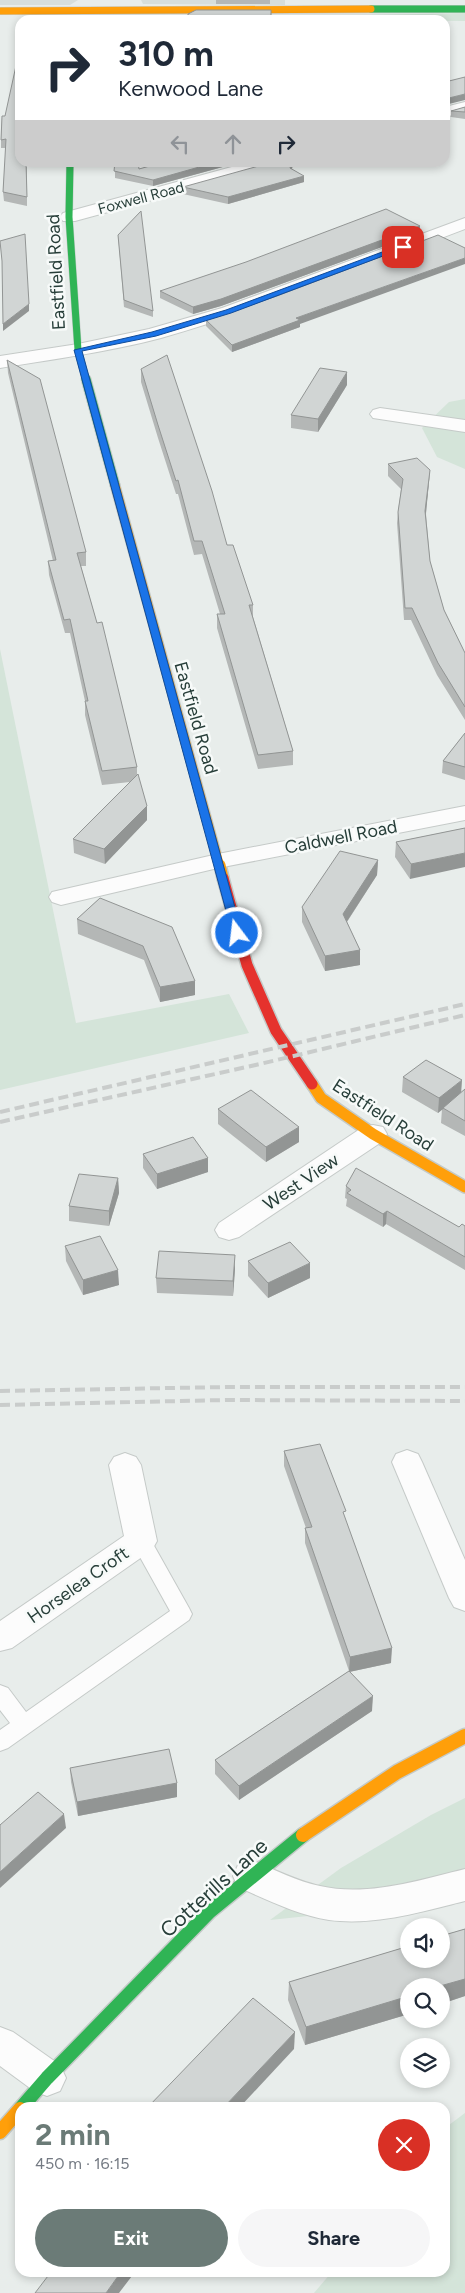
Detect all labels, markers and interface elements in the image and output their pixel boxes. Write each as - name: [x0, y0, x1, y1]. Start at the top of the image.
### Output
- text: 310 m: [118, 33, 214, 75]
- icon: right: [35, 35, 100, 100]
- text: Kenwood Lane: [118, 75, 263, 102]
- icon: left: [166, 130, 194, 158]
- icon: ahead: [219, 130, 247, 158]
- icon: right: [272, 130, 300, 158]
- street label: Foxwell Road: [96, 178, 186, 218]
- street label: Eastfield Road: [42, 213, 70, 331]
- pin: [382, 226, 424, 268]
- icon: arrive: [389, 233, 417, 261]
- street label: Eastfield Road: [169, 659, 223, 777]
- street label: Caldwell Road: [283, 815, 399, 859]
- position arrow: [210, 906, 262, 958]
- street label: Eastfield Road: [328, 1074, 438, 1156]
- street label: West View: [259, 1149, 343, 1215]
- street label: Horselea Croft: [23, 1542, 133, 1628]
- street label: Cotterills Lane: [155, 1833, 272, 1942]
- map controls: [400, 1918, 450, 2088]
- button: sound: [400, 1918, 450, 1968]
- button: search: [400, 1978, 450, 2028]
- button: layers: [400, 2038, 450, 2088]
- text: 2 min: [35, 2116, 111, 2153]
- button: close: [378, 2119, 430, 2171]
- text: 450 m · 16:15: [35, 2154, 129, 2173]
- button: Exit: [35, 2209, 228, 2267]
- button: Share: [238, 2209, 430, 2267]

